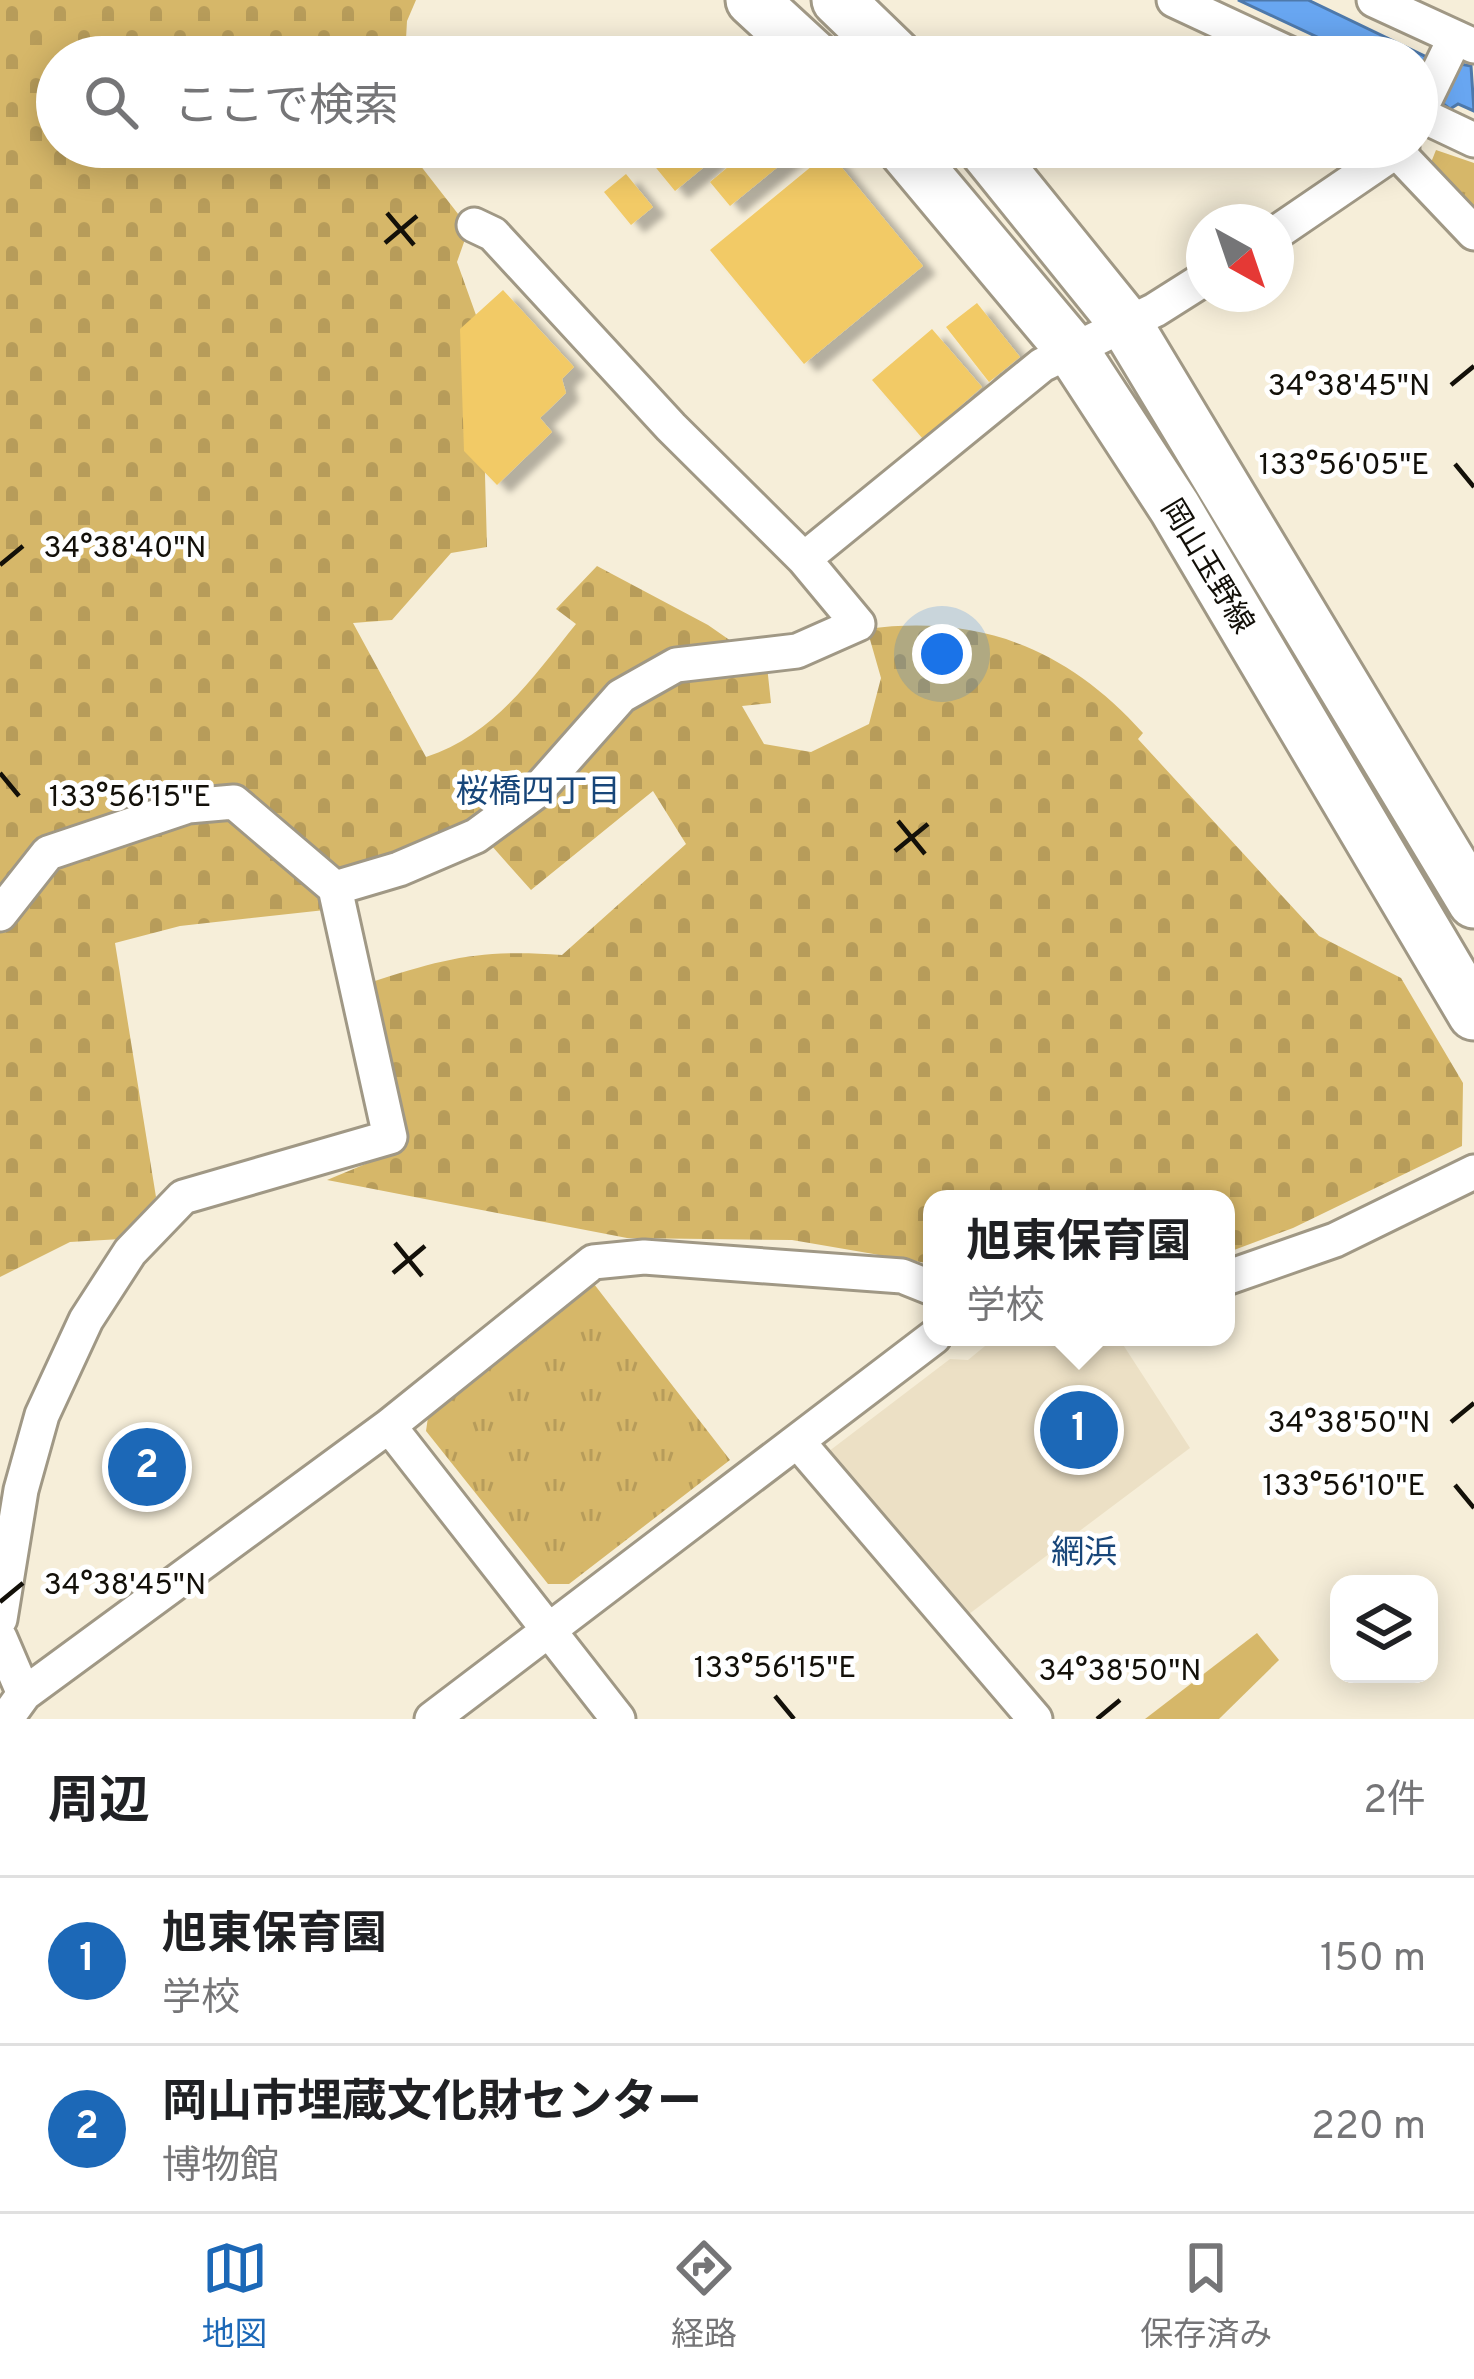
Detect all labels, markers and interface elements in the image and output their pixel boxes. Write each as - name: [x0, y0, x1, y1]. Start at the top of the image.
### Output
- search box: [36, 36, 1438, 168]
- icon: search: [78, 69, 144, 135]
- text: ここで検索: [174, 80, 399, 137]
- north arrow: [1186, 204, 1294, 312]
- text: 34°38'45"N: [1268, 369, 1430, 406]
- text: 133°56'05"E: [1259, 448, 1429, 485]
- street label: 岡山玉野線: [1151, 493, 1260, 641]
- text: 34°38'40"N: [44, 531, 207, 568]
- your location: [912, 624, 972, 684]
- district label: 桜橋四丁目: [456, 773, 621, 815]
- text: 133°56'15"E: [49, 780, 211, 817]
- popup: [923, 1190, 1235, 1346]
- text: 旭東保育園: [966, 1216, 1192, 1273]
- text: 学校: [966, 1284, 1045, 1333]
- pin: 1: [1040, 1385, 1118, 1475]
- text: 34°38'50"N: [1268, 1406, 1430, 1443]
- pin: 2: [108, 1422, 186, 1512]
- text: 133°56'10"E: [1262, 1469, 1426, 1506]
- district label: 網浜: [1051, 1534, 1117, 1576]
- text: 34°38'45"N: [44, 1568, 206, 1605]
- map controls: [1330, 1575, 1438, 1683]
- button: layers: [1330, 1575, 1438, 1683]
- text: 133°56'15"E: [694, 1651, 856, 1688]
- text: 34°38'50"N: [1039, 1654, 1201, 1691]
- text: 周辺: [48, 1772, 150, 1837]
- text: 2件: [1363, 1778, 1426, 1827]
- text: 旭東保育園: [162, 1908, 387, 1965]
- text: 1: [79, 1936, 95, 1985]
- text: 150 m: [1320, 1936, 1426, 1985]
- text: 学校: [162, 1976, 240, 2025]
- text: 岡山市埋蔵文化財センター: [162, 2076, 702, 2133]
- text: 2: [75, 2104, 99, 2153]
- text: 220 m: [1311, 2104, 1426, 2153]
- text: 博物館: [162, 2144, 279, 2193]
- tab: 地図: [202, 2235, 268, 2358]
- tab: 経路: [671, 2235, 737, 2358]
- tab: 保存済み: [1140, 2235, 1272, 2358]

